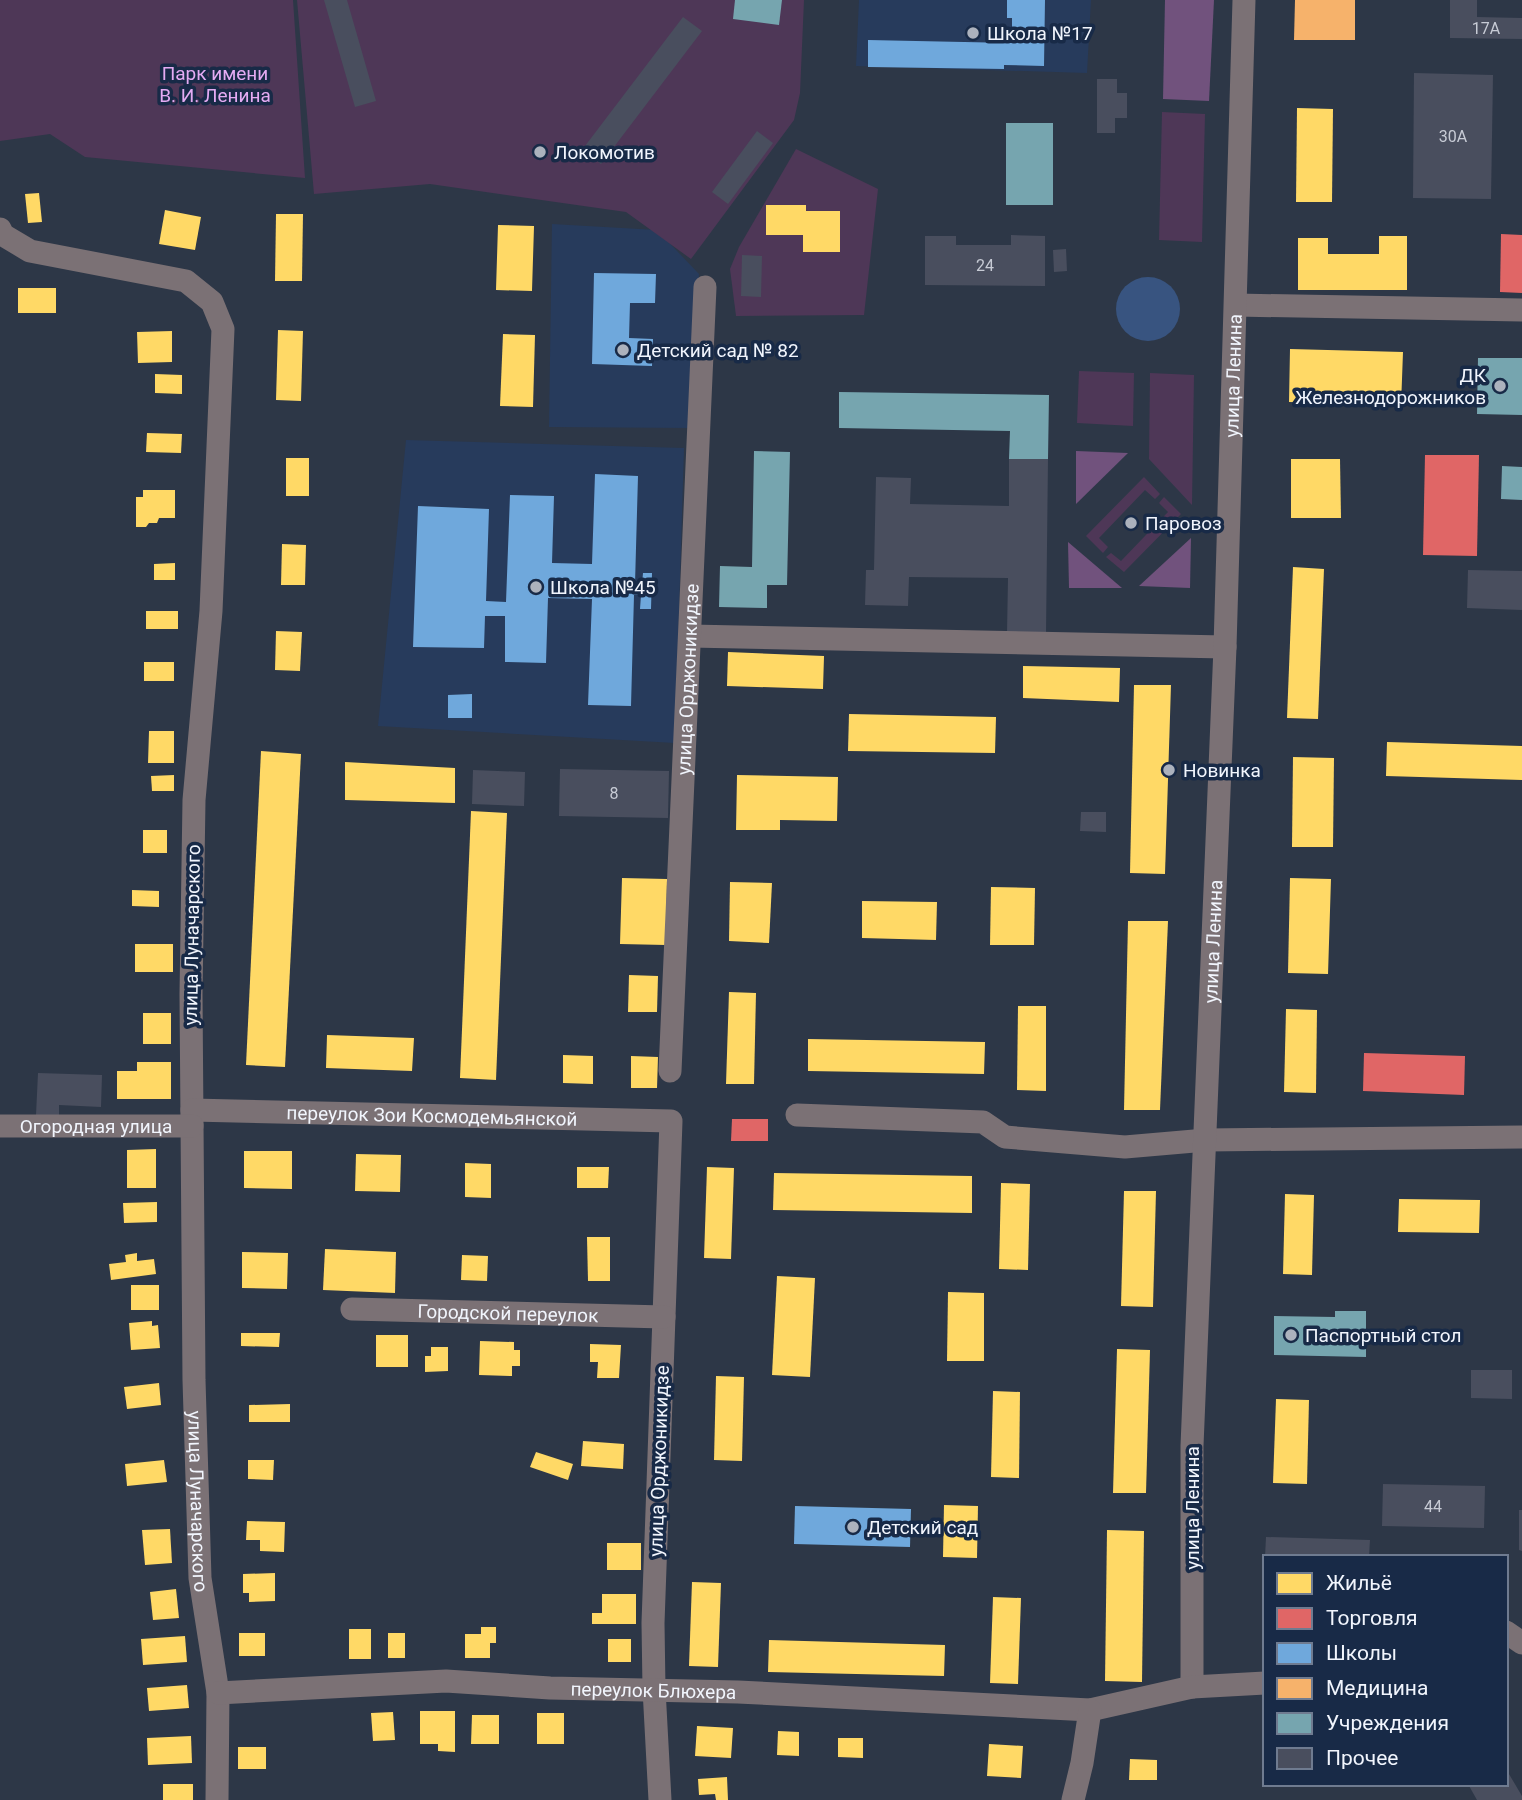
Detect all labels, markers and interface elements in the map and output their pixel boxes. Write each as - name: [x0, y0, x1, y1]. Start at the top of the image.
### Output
- house number: 17А: [1472, 19, 1501, 38]
- place label: Школа №17: [987, 22, 1093, 45]
- marker: Школа №17: [965, 25, 981, 41]
- park label: Парк имени В. И. Ленина: [159, 62, 271, 107]
- house number: 30А: [1439, 127, 1468, 146]
- place label: Локомотив: [554, 141, 655, 164]
- marker: Локомотив: [532, 144, 548, 160]
- house number: 24: [976, 256, 994, 275]
- street label: улица Ленина: [1220, 314, 1246, 438]
- place label: Детский сад № 82: [637, 339, 799, 362]
- marker: Детский сад № 82: [615, 342, 631, 358]
- place label: ДК Железнодорожников: [1295, 364, 1487, 409]
- marker: ДК Железнодорожников: [1492, 378, 1508, 394]
- place label: Паровоз: [1145, 512, 1222, 535]
- marker: Паровоз: [1123, 515, 1139, 531]
- place label: Школа №45: [550, 576, 656, 599]
- marker: Школа №45: [528, 579, 544, 595]
- street label: улица Орджоникидзе: [672, 583, 703, 776]
- place label: Новинка: [1183, 759, 1261, 782]
- marker: Новинка: [1161, 762, 1177, 778]
- house number: 8: [610, 784, 619, 803]
- street label: улица Луначарского: [179, 844, 205, 1026]
- street label: улица Ленина: [1199, 879, 1227, 1004]
- street label: переулок Зои Космодемьянской: [286, 1101, 578, 1130]
- street label: Огородная улица: [20, 1115, 172, 1138]
- street label: Городской переулок: [417, 1299, 599, 1327]
- place label: Паспортный стол: [1305, 1324, 1461, 1347]
- marker: Паспортный стол: [1283, 1327, 1299, 1343]
- street label: улица Орджоникидзе: [644, 1365, 674, 1557]
- street label: улица Луначарского: [183, 1410, 214, 1594]
- street label: улица Ленина: [1181, 1446, 1204, 1570]
- house number: 44: [1424, 1497, 1442, 1516]
- place label: Детский сад: [867, 1516, 978, 1539]
- marker: Детский сад: [845, 1519, 861, 1535]
- legend: [1263, 1555, 1508, 1786]
- text: Жильё: [1326, 1571, 1392, 1595]
- text: Торговля: [1326, 1606, 1418, 1630]
- text: Школы: [1326, 1641, 1397, 1665]
- text: Медицина: [1326, 1676, 1428, 1700]
- street label: переулок Блюхера: [570, 1677, 737, 1703]
- text: Учреждения: [1326, 1711, 1449, 1735]
- text: Прочее: [1326, 1746, 1398, 1770]

